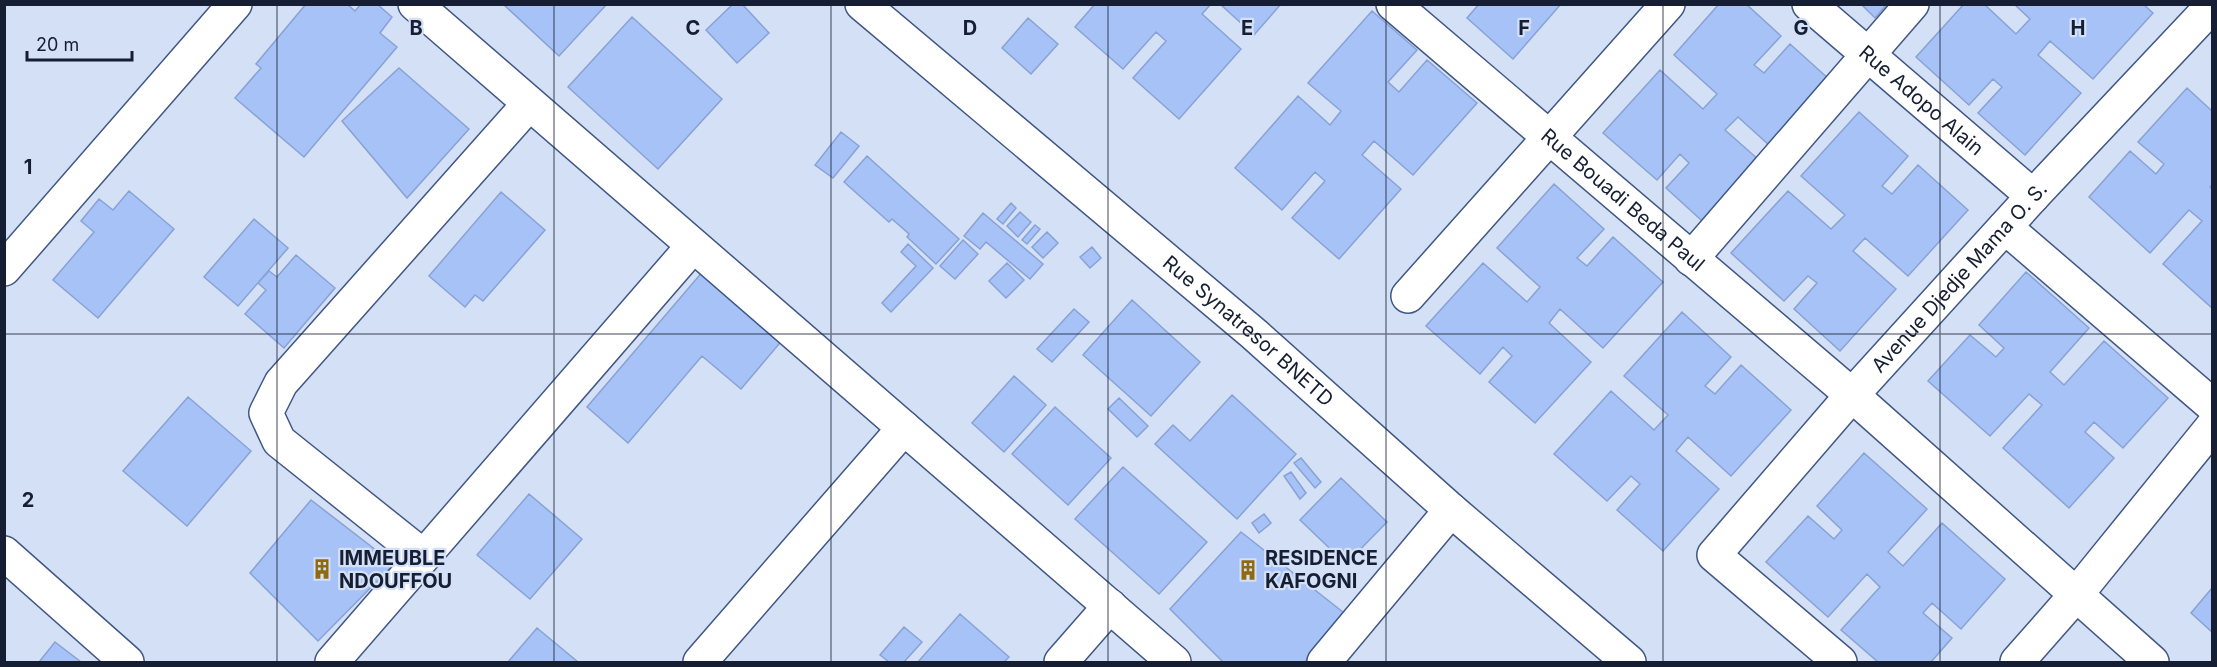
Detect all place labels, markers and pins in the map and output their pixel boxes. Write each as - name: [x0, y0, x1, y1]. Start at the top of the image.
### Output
- place label: IMMEUBLE NDOUFFOU: [339, 546, 452, 593]
- place label: RESIDENCE KAFOGNI: [1265, 546, 1378, 593]
- building icon: IMMEUBLE NDOUFFOU: [310, 557, 334, 581]
- building icon: RESIDENCE KAFOGNI: [1236, 558, 1260, 582]

